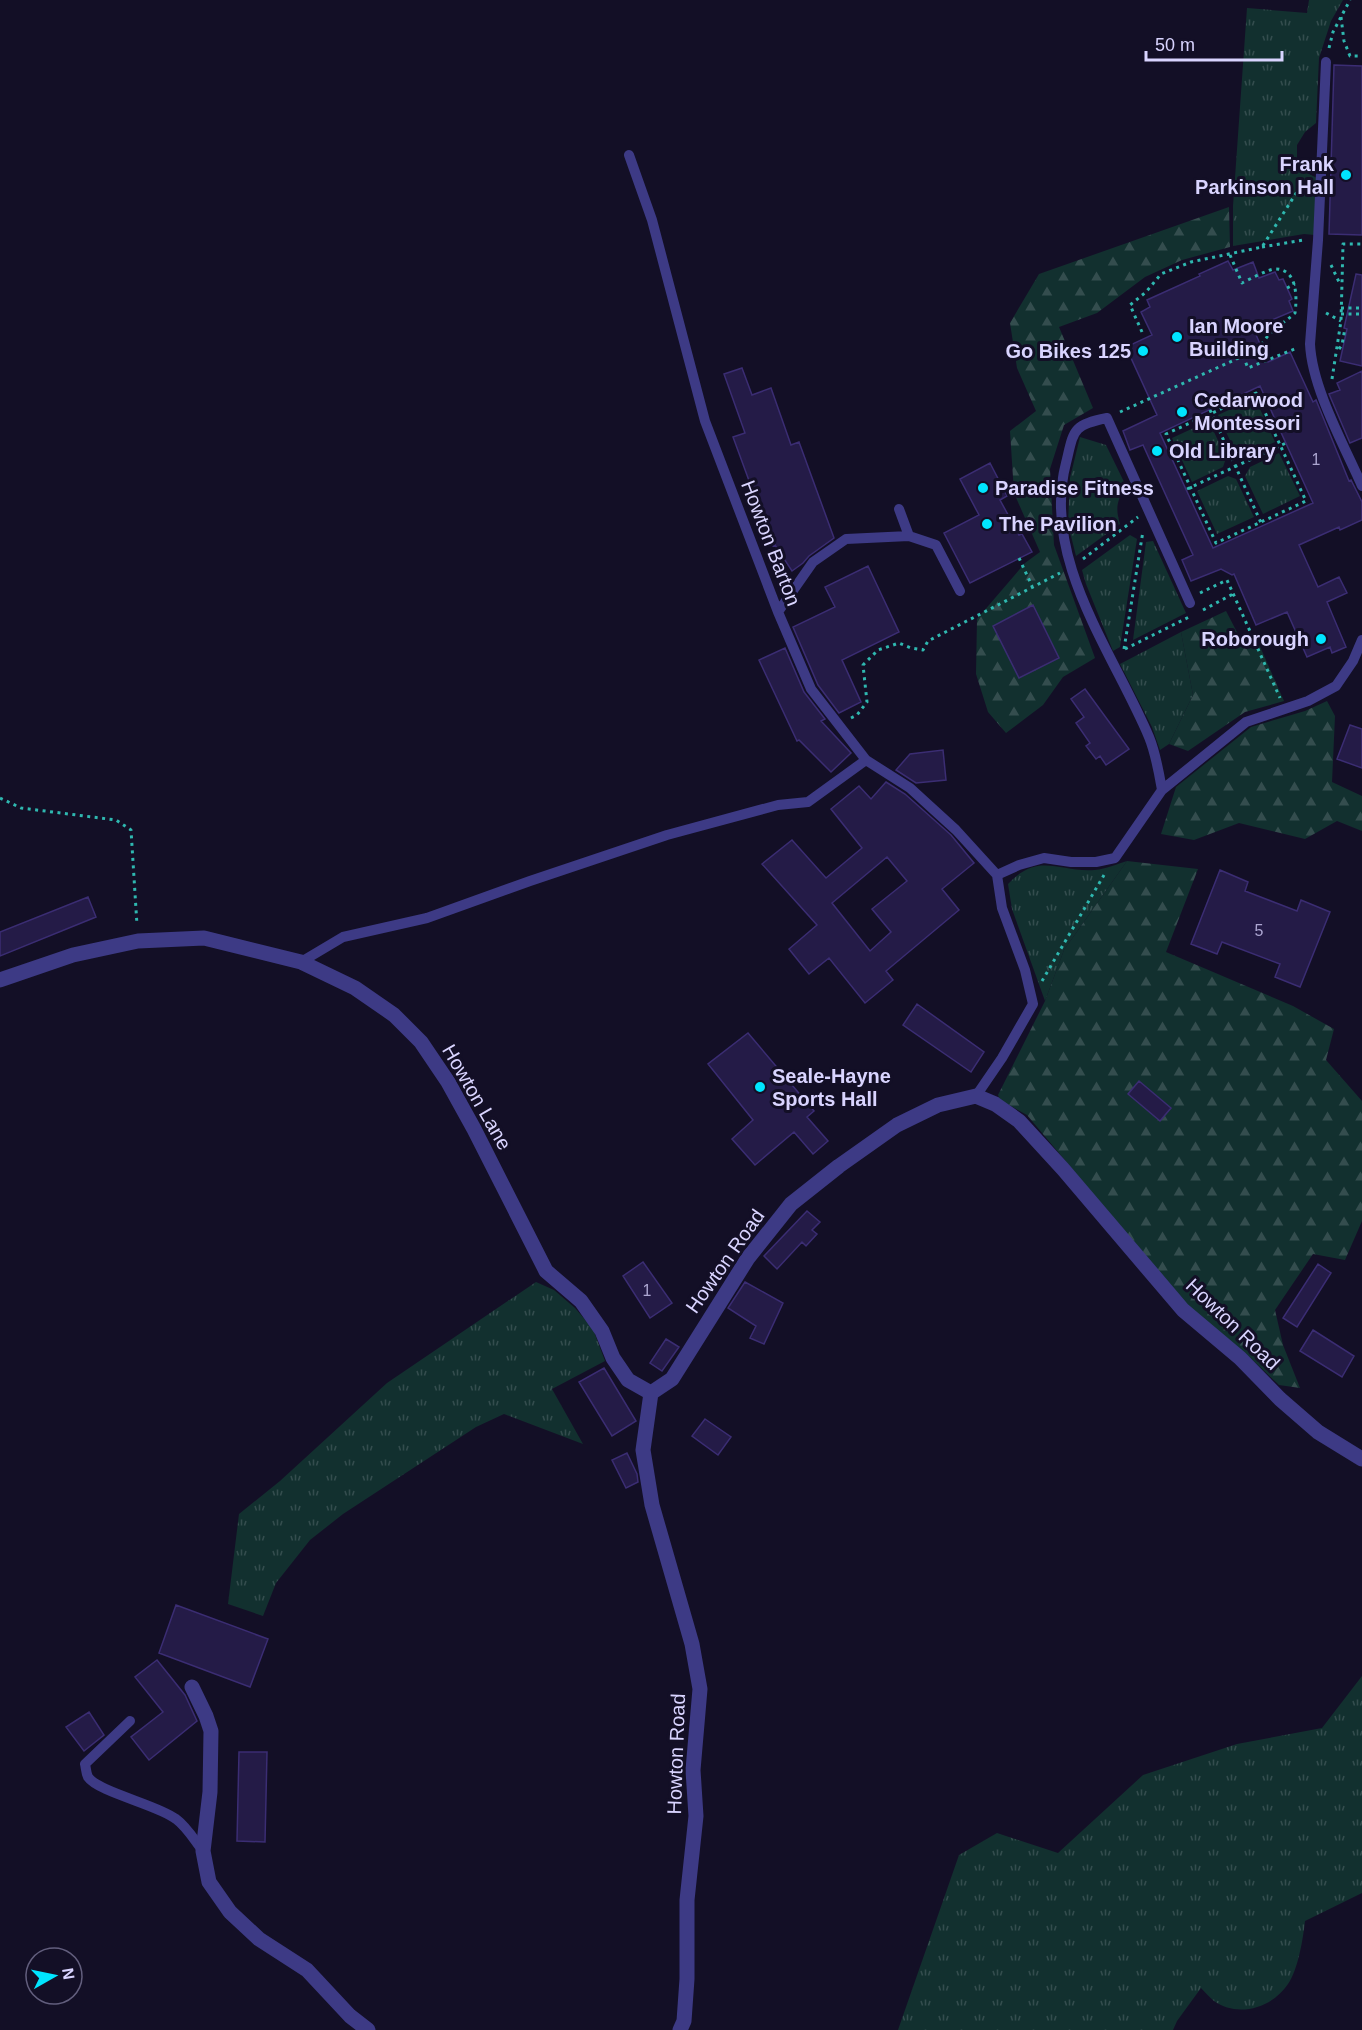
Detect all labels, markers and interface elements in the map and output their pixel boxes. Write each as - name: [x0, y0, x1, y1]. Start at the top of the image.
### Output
- scale bar: [1146, 24, 1282, 62]
- text: 50 m: [1155, 35, 1195, 55]
- place label: Frank Parkinson Hall: [1195, 153, 1335, 198]
- marker: Frank Parkinson Hall: [1339, 168, 1353, 182]
- place label: Ian Moore Building: [1189, 315, 1283, 360]
- marker: Ian Moore Building: [1170, 330, 1184, 344]
- place label: Go Bikes 125: [1005, 340, 1131, 362]
- marker: Go Bikes 125: [1136, 344, 1150, 358]
- place label: Cedarwood Montessori: [1194, 389, 1303, 434]
- marker: Cedarwood Montessori: [1175, 405, 1189, 419]
- place label: Old Library: [1169, 440, 1277, 462]
- marker: Old Library: [1150, 444, 1164, 458]
- house number: 1: [1312, 451, 1321, 468]
- street label: Howton Barton: [737, 477, 805, 609]
- place label: Paradise Fitness: [995, 477, 1154, 499]
- marker: Paradise Fitness: [976, 481, 990, 495]
- place label: The Pavilion: [999, 513, 1117, 535]
- marker: The Pavilion: [980, 517, 994, 531]
- place label: Roborough: [1201, 628, 1309, 650]
- marker: Roborough: [1314, 632, 1328, 646]
- house number: 5: [1255, 922, 1264, 939]
- street label: Howton Lane: [438, 1040, 516, 1154]
- place label: Seale-Hayne Sports Hall: [772, 1065, 891, 1110]
- marker: Seale-Hayne Sports Hall: [753, 1080, 767, 1094]
- street label: Howton Road: [681, 1205, 769, 1317]
- street label: Howton Road: [1182, 1274, 1284, 1374]
- house number: 1: [643, 1282, 652, 1299]
- street label: Howton Road: [663, 1693, 689, 1815]
- north arrow: [24, 1946, 84, 2006]
- text: N: [59, 1967, 78, 1981]

